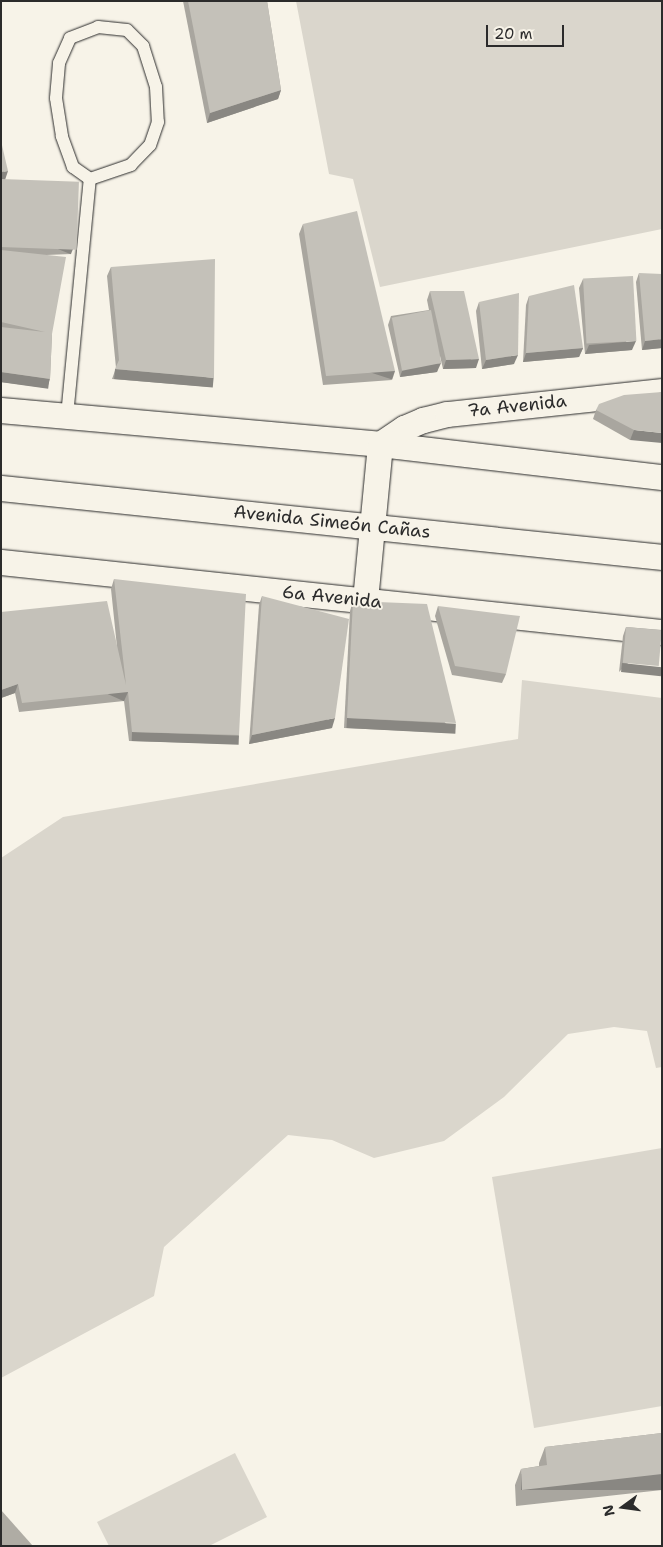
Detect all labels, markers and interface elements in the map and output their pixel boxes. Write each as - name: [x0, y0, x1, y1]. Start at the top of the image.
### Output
- scale bar: [488, 15, 566, 47]
- text: 20 m: [494, 24, 533, 44]
- street label: 7a Avenida: [466, 390, 568, 422]
- street label: Avenida Simeón Cañas: [232, 501, 432, 543]
- street label: 6a Avenida: [281, 581, 383, 613]
- north arrow: [598, 1482, 648, 1532]
- text: N: [598, 1503, 619, 1518]

